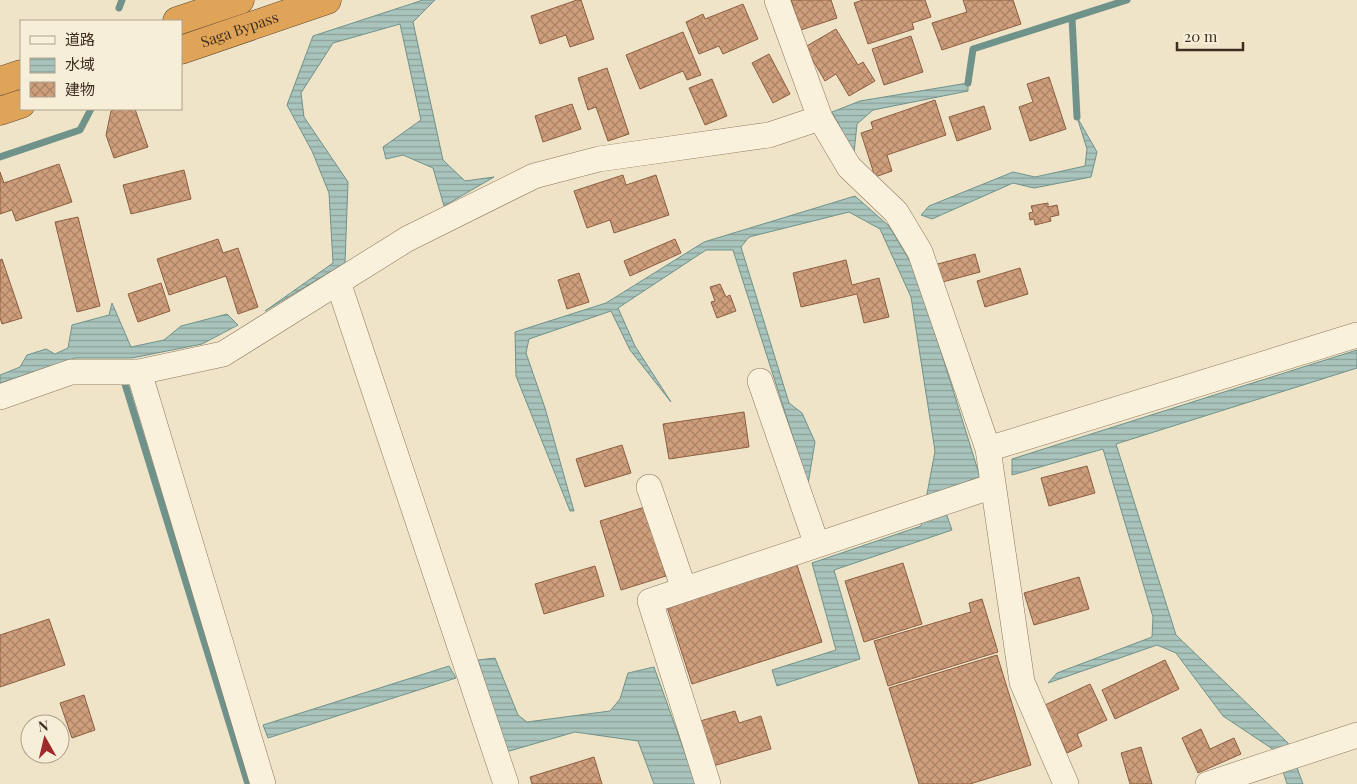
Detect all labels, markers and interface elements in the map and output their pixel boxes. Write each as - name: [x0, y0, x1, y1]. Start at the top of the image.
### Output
- street label: Saga Bypass: [198, 6, 281, 52]
- legend: [20, 20, 182, 110]
- scale bar: [1177, 20, 1243, 52]
- text: 20 m: [1184, 26, 1218, 46]
- text: 道路: [65, 29, 95, 49]
- text: 水域: [65, 54, 95, 74]
- text: 建物: [65, 79, 95, 99]
- north arrow: [20, 714, 70, 764]
- text: N: [37, 716, 49, 736]

